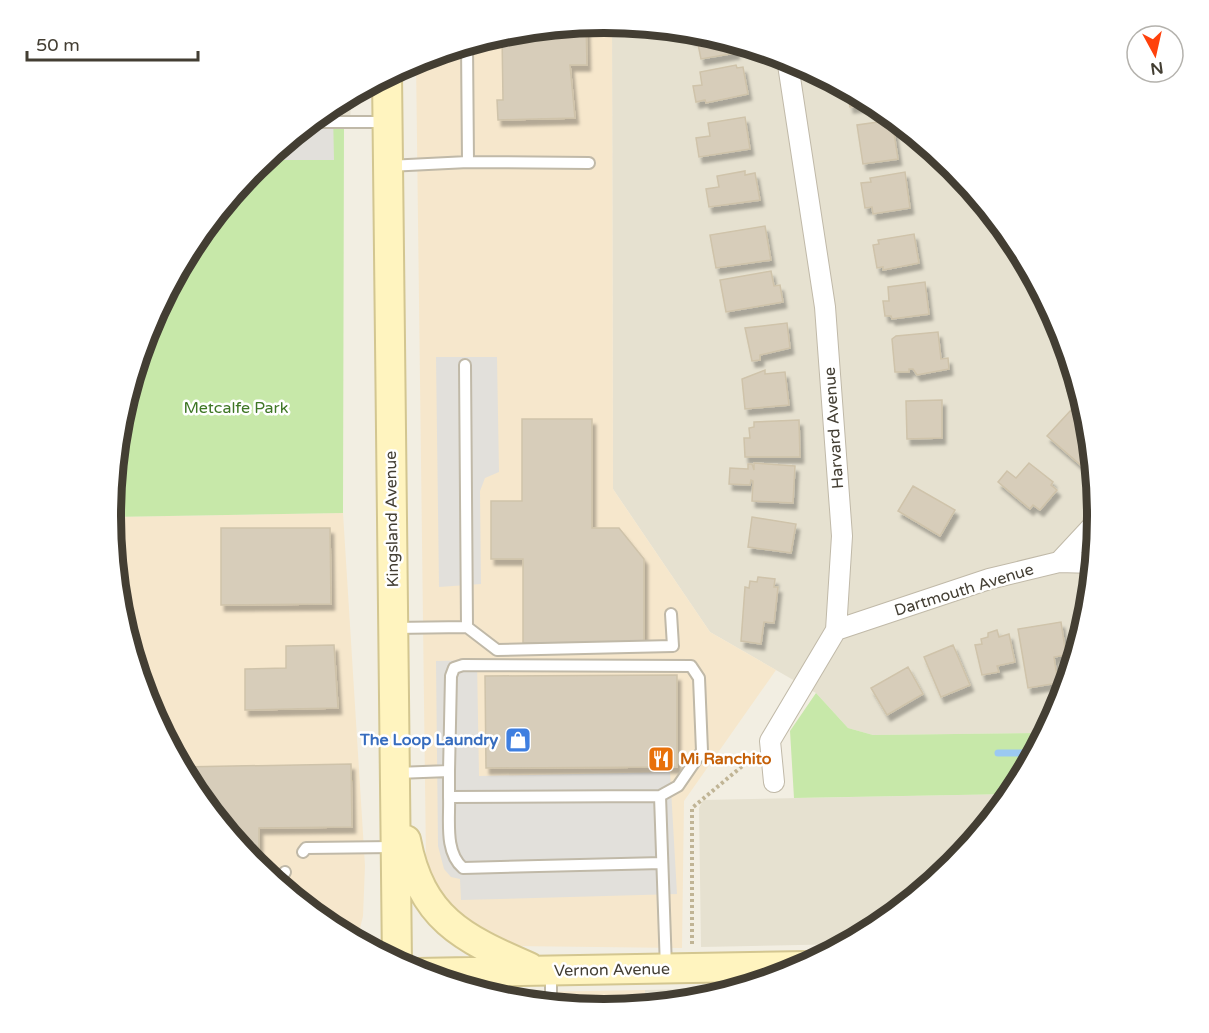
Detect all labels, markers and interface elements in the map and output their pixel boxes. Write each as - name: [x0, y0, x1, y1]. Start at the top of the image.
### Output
- scale bar: [27, 24, 198, 62]
- north arrow: [1125, 24, 1185, 84]
- text: 50 m: [36, 34, 80, 56]
- text: N: [1149, 57, 1165, 79]
- street label: Harvard Avenue: [820, 366, 848, 490]
- park label: Metcalfe Park: [184, 398, 289, 418]
- street label: Kingsland Avenue: [381, 451, 403, 587]
- street label: Dartmouth Avenue: [892, 559, 1036, 621]
- shop icon: The Loop Laundry: [503, 725, 533, 755]
- place label: The Loop Laundry: [359, 730, 498, 750]
- restaurant icon: Mi Ranchito: [646, 744, 676, 774]
- place label: Mi Ranchito: [680, 749, 772, 769]
- street label: Vernon Avenue: [554, 959, 670, 981]

